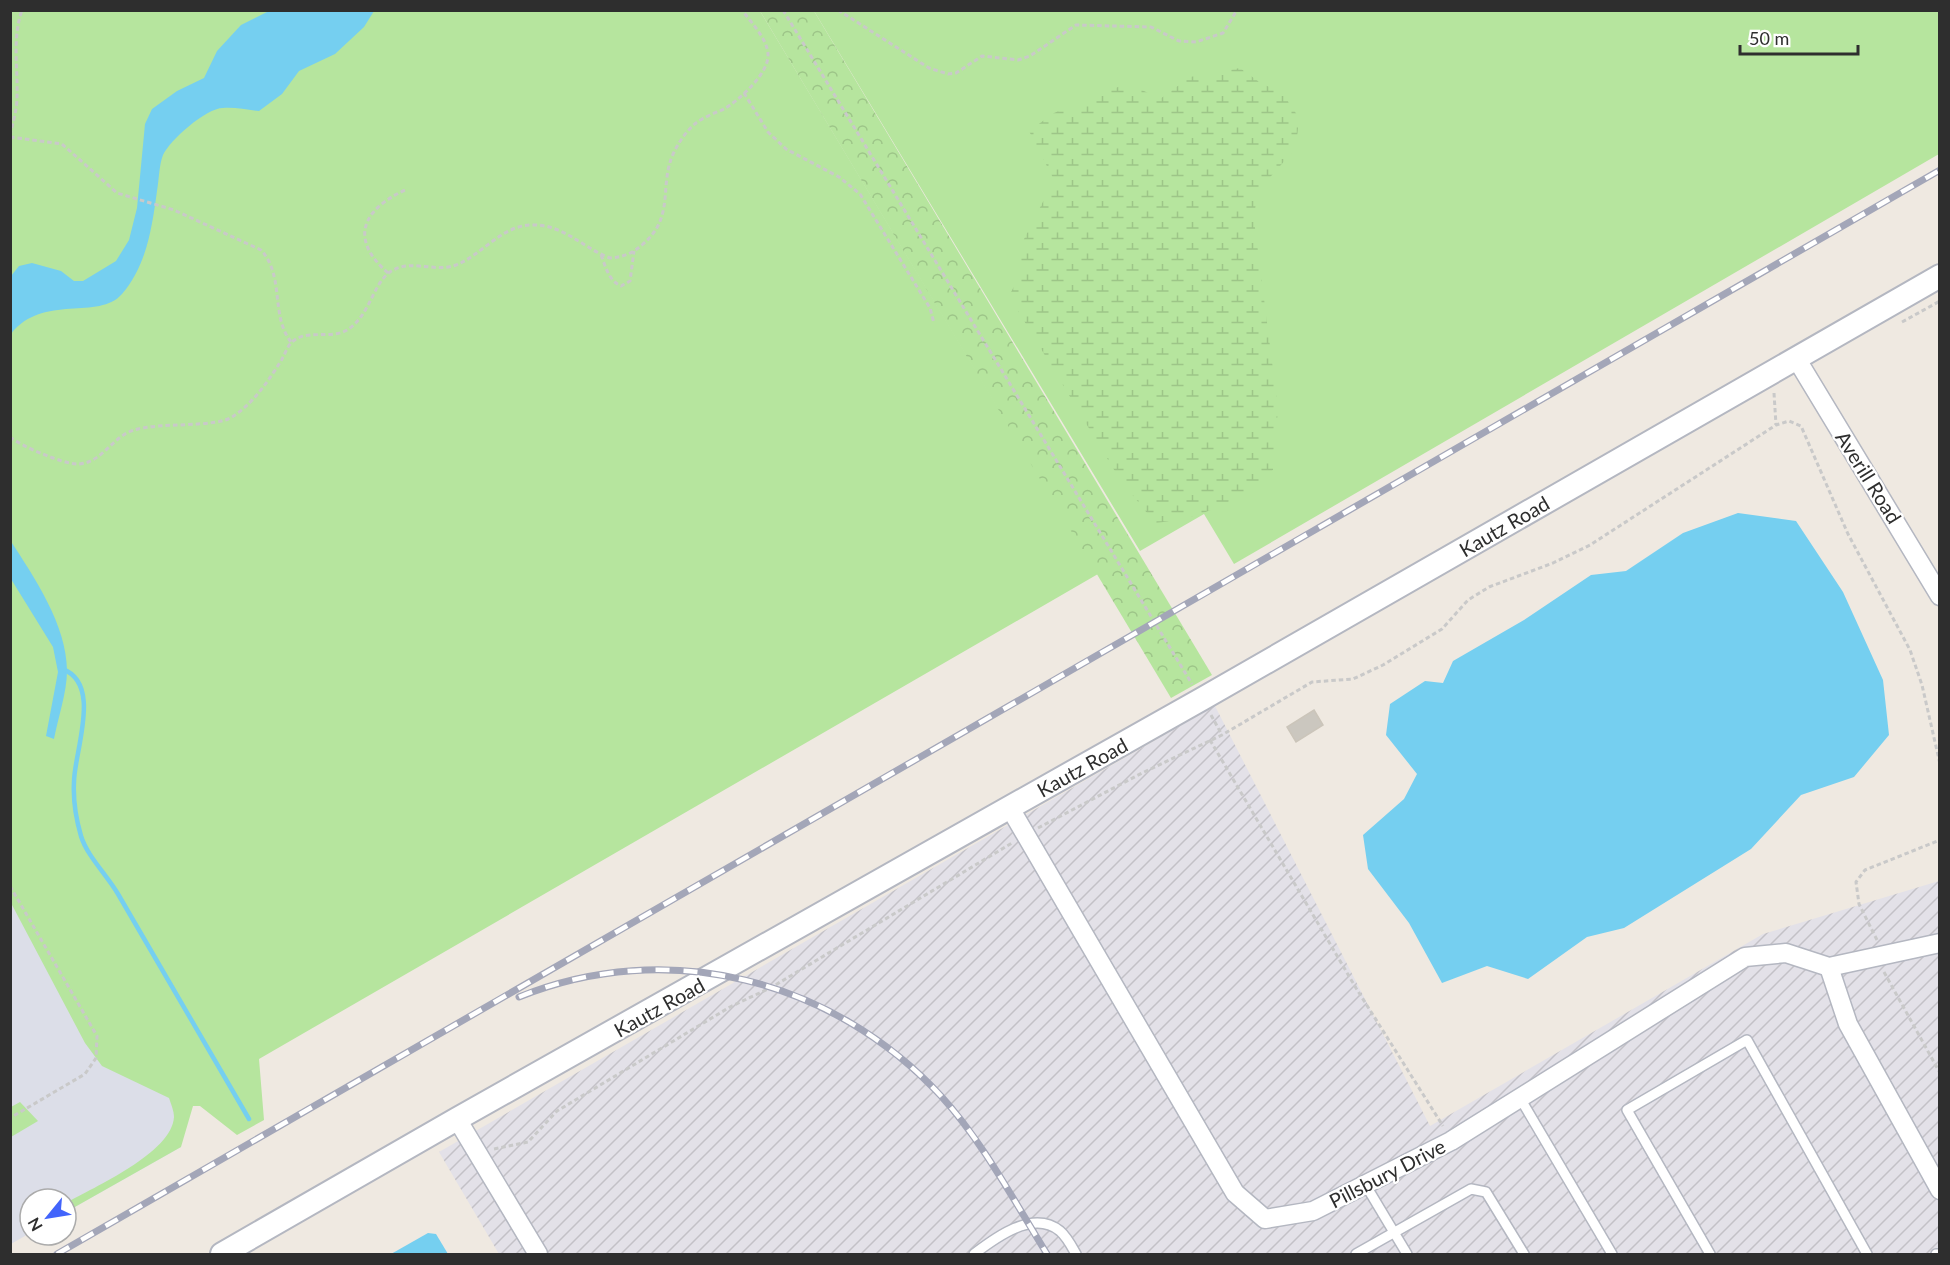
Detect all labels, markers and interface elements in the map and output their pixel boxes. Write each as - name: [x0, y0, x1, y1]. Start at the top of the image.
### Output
- scale bar: [1740, 18, 1858, 56]
- text: 50 m: [1749, 27, 1789, 49]
- street label: Averill Road: [1831, 426, 1907, 528]
- street label: Kautz Road: [1455, 491, 1553, 561]
- street label: Kautz Road: [1032, 732, 1132, 802]
- street label: Kautz Road: [609, 972, 709, 1042]
- street label: Pillsbury Drive: [1325, 1133, 1449, 1213]
- north arrow: [18, 1187, 78, 1247]
- text: N: [23, 1215, 46, 1235]

